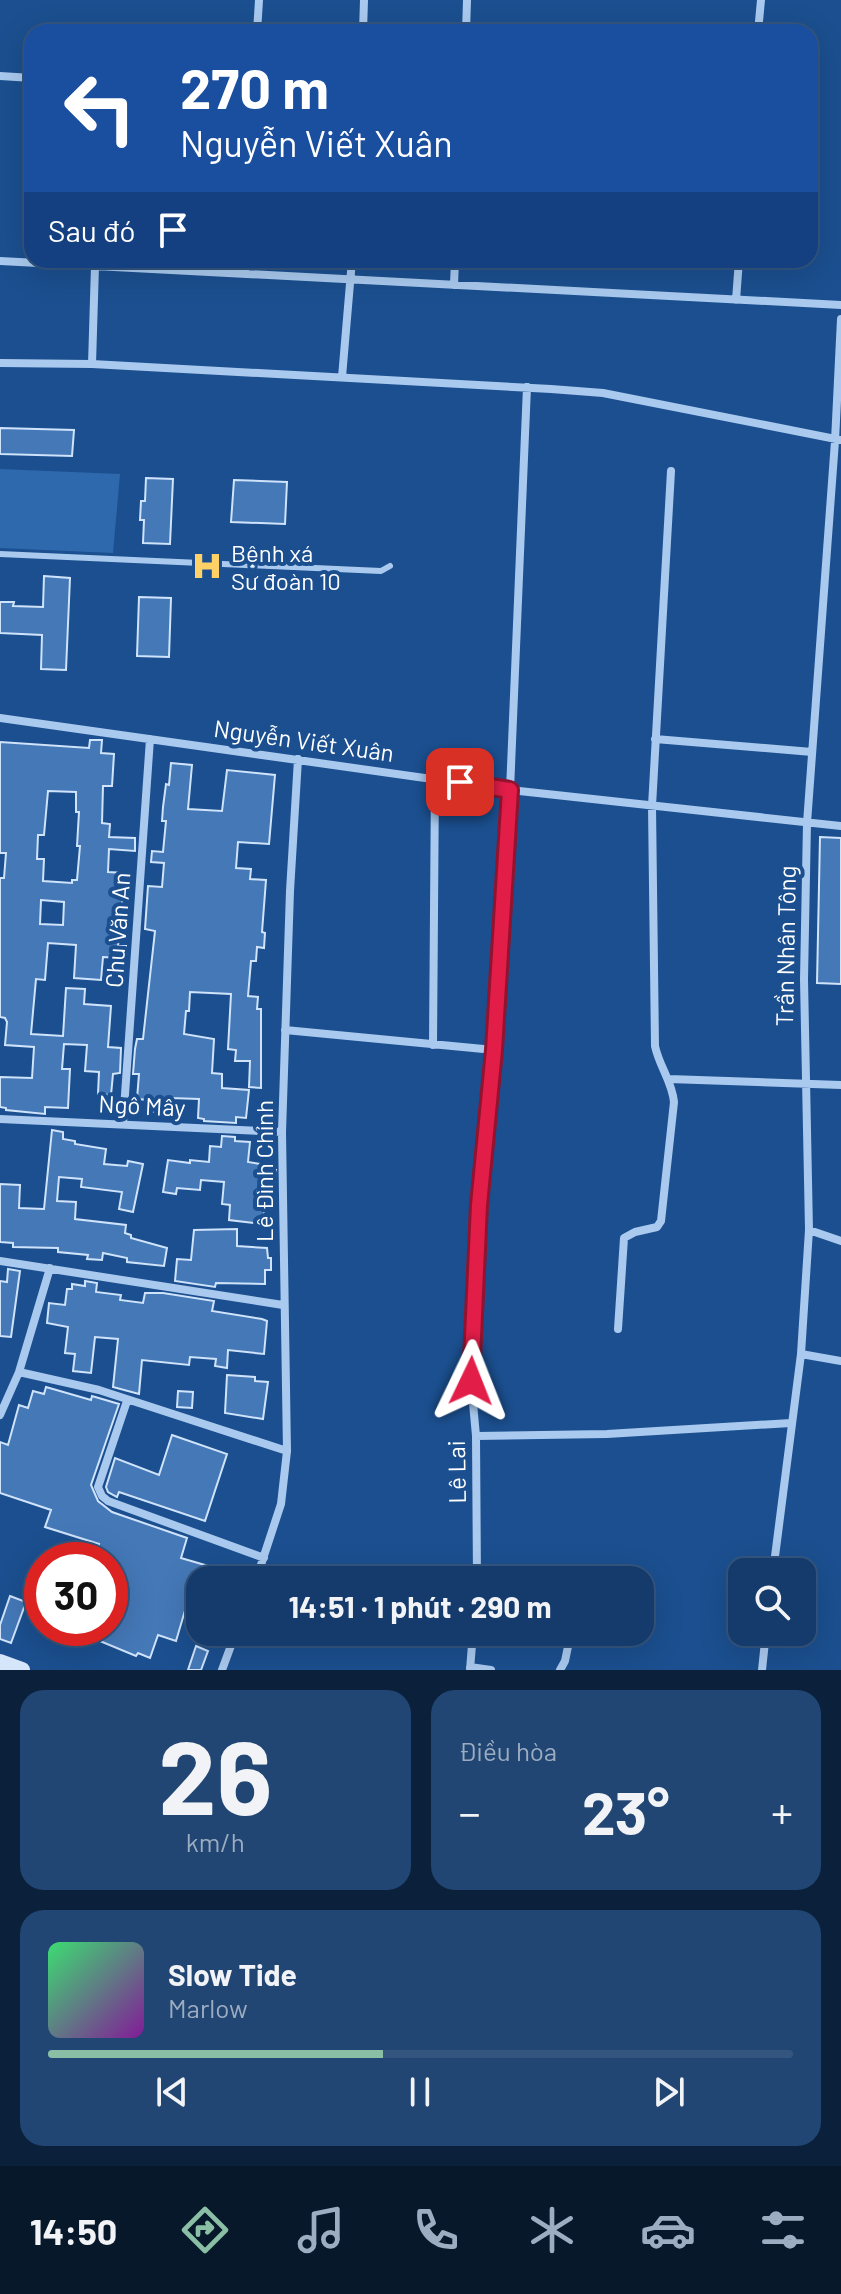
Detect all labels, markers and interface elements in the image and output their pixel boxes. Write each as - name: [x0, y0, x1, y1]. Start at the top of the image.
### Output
- text: 270 m: [180, 53, 329, 120]
- icon: left: [48, 56, 152, 160]
- text: Nguyễn Viết Xuân: [180, 121, 453, 164]
- icon: arrive: [151, 208, 195, 252]
- text: Sau đó: [48, 212, 135, 248]
- place label: Bệnh xá Sư đoàn 10: [231, 538, 341, 595]
- hospital icon: Bệnh xá Sư đoàn 10: [190, 549, 224, 583]
- street label: Nguyễn Viết Xuân: [212, 713, 396, 767]
- pin: [426, 748, 494, 816]
- icon: arrive: [438, 760, 482, 804]
- street label: Trần Nhân Tông: [769, 865, 801, 1027]
- street label: Chu Văn An: [99, 871, 135, 989]
- street label: Ngô Mây: [98, 1088, 186, 1122]
- street label: Lê Đình Chính: [249, 1100, 278, 1242]
- position arrow: [429, 1339, 513, 1423]
- street label: Lê Lai: [441, 1440, 471, 1504]
- speed limit sign: 30: [24, 1542, 128, 1646]
- map controls: [728, 1558, 816, 1646]
- button: search: [728, 1558, 816, 1646]
- text: 14:51 · 1 phút · 290 m: [289, 1588, 551, 1624]
- text: 26: [158, 1711, 272, 1836]
- text: Điều hòa: [459, 1735, 557, 1766]
- text: 23°: [582, 1775, 670, 1847]
- text: −: [459, 1785, 481, 1838]
- text: +: [771, 1785, 793, 1838]
- text: km/h: [186, 1826, 245, 1857]
- text: Slow Tide: [168, 1956, 297, 1992]
- text: Marlow: [168, 1992, 248, 2023]
- icon: previous: [150, 2070, 194, 2114]
- icon: pause: [398, 2070, 442, 2114]
- icon: next: [647, 2070, 691, 2114]
- icon: directions: [177, 2202, 233, 2258]
- icon: music: [293, 2202, 349, 2258]
- icon: phone: [408, 2202, 464, 2258]
- icon: climate: [524, 2202, 580, 2258]
- icon: car: [640, 2202, 696, 2258]
- icon: filters: [755, 2202, 811, 2258]
- text: 14:50: [30, 2209, 117, 2252]

